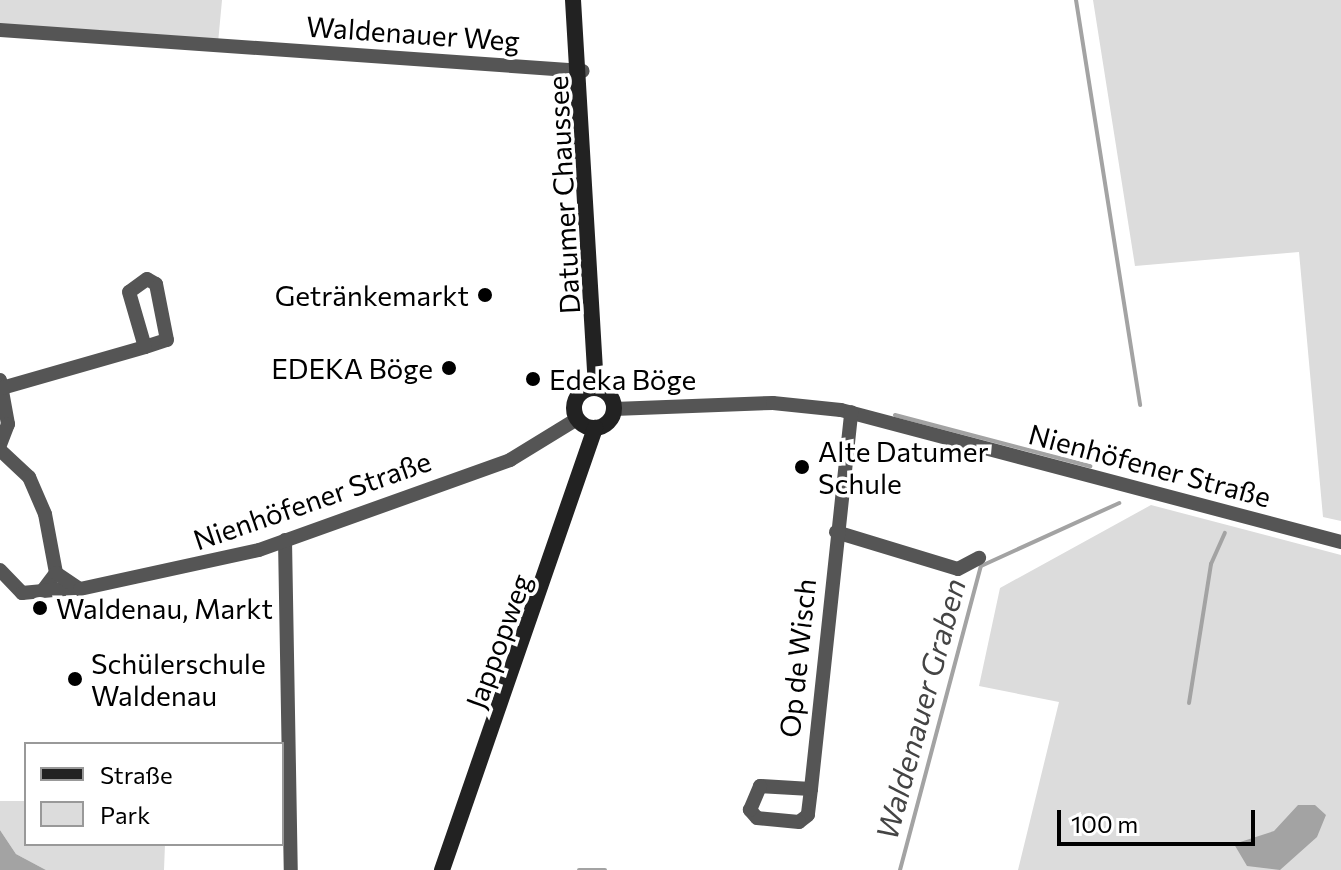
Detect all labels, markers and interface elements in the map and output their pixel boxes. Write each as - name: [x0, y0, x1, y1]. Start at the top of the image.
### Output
- street label: Waldenauer Weg: [305, 9, 521, 57]
- street label: Datumer Chaussee: [540, 75, 586, 315]
- place label: Getränkemarkt: [275, 278, 469, 312]
- marker: Getränkemarkt: [476, 286, 494, 304]
- place label: EDEKA Böge: [271, 351, 433, 385]
- marker: EDEKA Böge: [440, 359, 458, 377]
- place label: Edeka Böge: [549, 362, 696, 396]
- marker: Edeka Böge: [524, 370, 542, 388]
- street label: Nienhöfener Straße: [1025, 417, 1275, 513]
- place label: Alte Datumer Schule: [818, 434, 989, 500]
- street label: Nienhöfener Straße: [189, 444, 435, 556]
- marker: Alte Datumer Schule: [793, 458, 811, 476]
- street label: Jappopweg: [458, 569, 538, 713]
- water label: Waldenauer Graben: [868, 575, 972, 843]
- street label: Op de Wisch: [772, 577, 822, 739]
- place label: Waldenau, Markt: [56, 591, 273, 625]
- marker: Waldenau, Markt: [31, 599, 49, 617]
- place label: Schülerschule Waldenau: [91, 646, 266, 712]
- marker: Schülerschule Waldenau: [66, 670, 84, 688]
- legend: [24, 742, 284, 846]
- text: Straße: [100, 760, 173, 789]
- scale bar: [1061, 794, 1259, 844]
- text: Park: [100, 800, 150, 829]
- text: 100 m: [1071, 809, 1138, 838]

